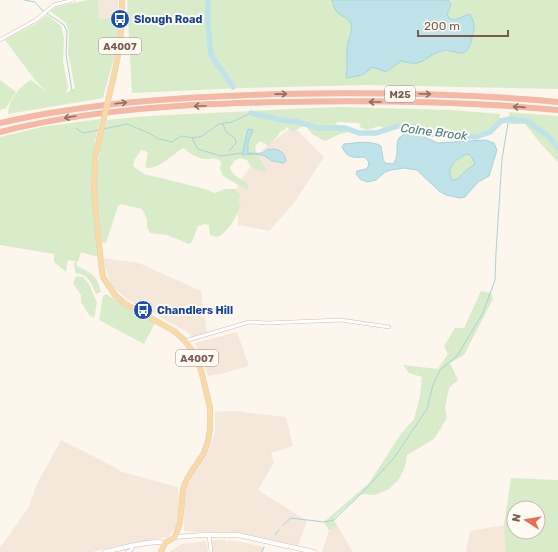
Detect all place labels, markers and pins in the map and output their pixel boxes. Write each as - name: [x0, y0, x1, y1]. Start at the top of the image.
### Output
- bus stop icon: Slough Road: [109, 8, 131, 30]
- place label: Slough Road: [134, 13, 202, 26]
- bus stop icon: Chandlers Hill: [132, 299, 154, 321]
- place label: Chandlers Hill: [157, 304, 233, 317]

